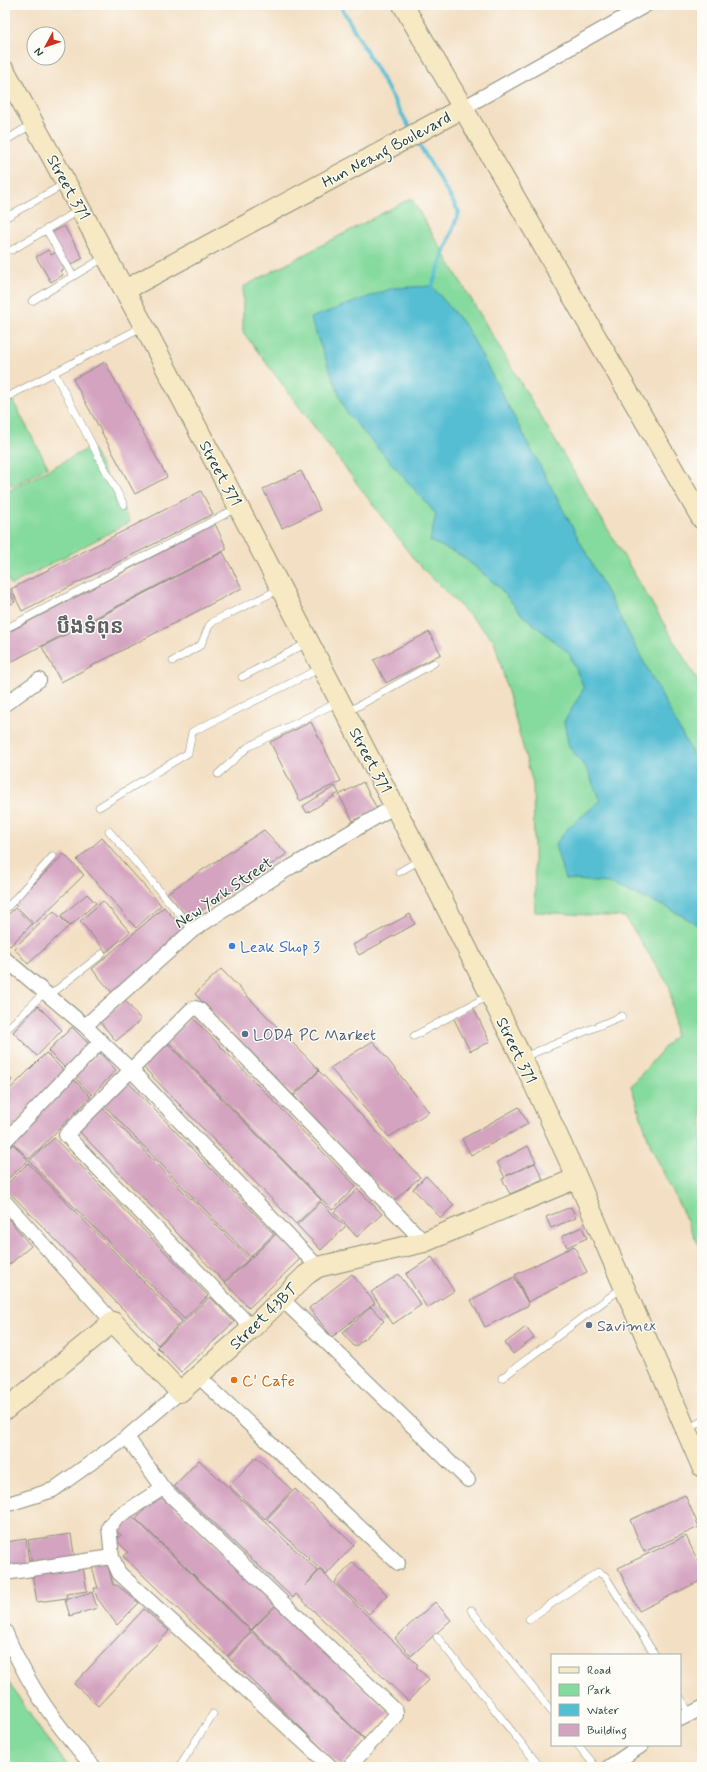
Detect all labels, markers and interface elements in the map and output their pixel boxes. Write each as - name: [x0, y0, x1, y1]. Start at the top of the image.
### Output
- north arrow: [26, 26, 66, 66]
- text: N: [31, 44, 47, 59]
- street label: Hun Neang Boulevard: [319, 107, 455, 194]
- street label: Street 371: [41, 151, 94, 224]
- street label: Street 371: [194, 437, 246, 510]
- district label: បឹងទំពុន: [56, 614, 124, 641]
- street label: Street 371: [344, 724, 396, 797]
- street label: New York Street: [171, 852, 277, 934]
- place label: Leak Shop 3: [240, 937, 320, 958]
- marker: Leak Shop 3: [227, 941, 237, 951]
- street label: Street 371: [491, 1014, 541, 1087]
- place label: LODA PC Market: [253, 1025, 376, 1046]
- marker: LODA PC Market: [240, 1029, 250, 1039]
- street label: Street 43BT: [225, 1278, 304, 1355]
- place label: Savimex: [597, 1316, 656, 1337]
- marker: Savimex: [584, 1320, 594, 1330]
- place label: C' Cafe: [242, 1371, 295, 1392]
- marker: C' Cafe: [229, 1375, 239, 1385]
- legend: [551, 1654, 681, 1746]
- text: Road: [587, 1663, 611, 1679]
- text: Park: [587, 1683, 611, 1699]
- text: Water: [587, 1703, 619, 1719]
- text: Building: [587, 1723, 627, 1740]

